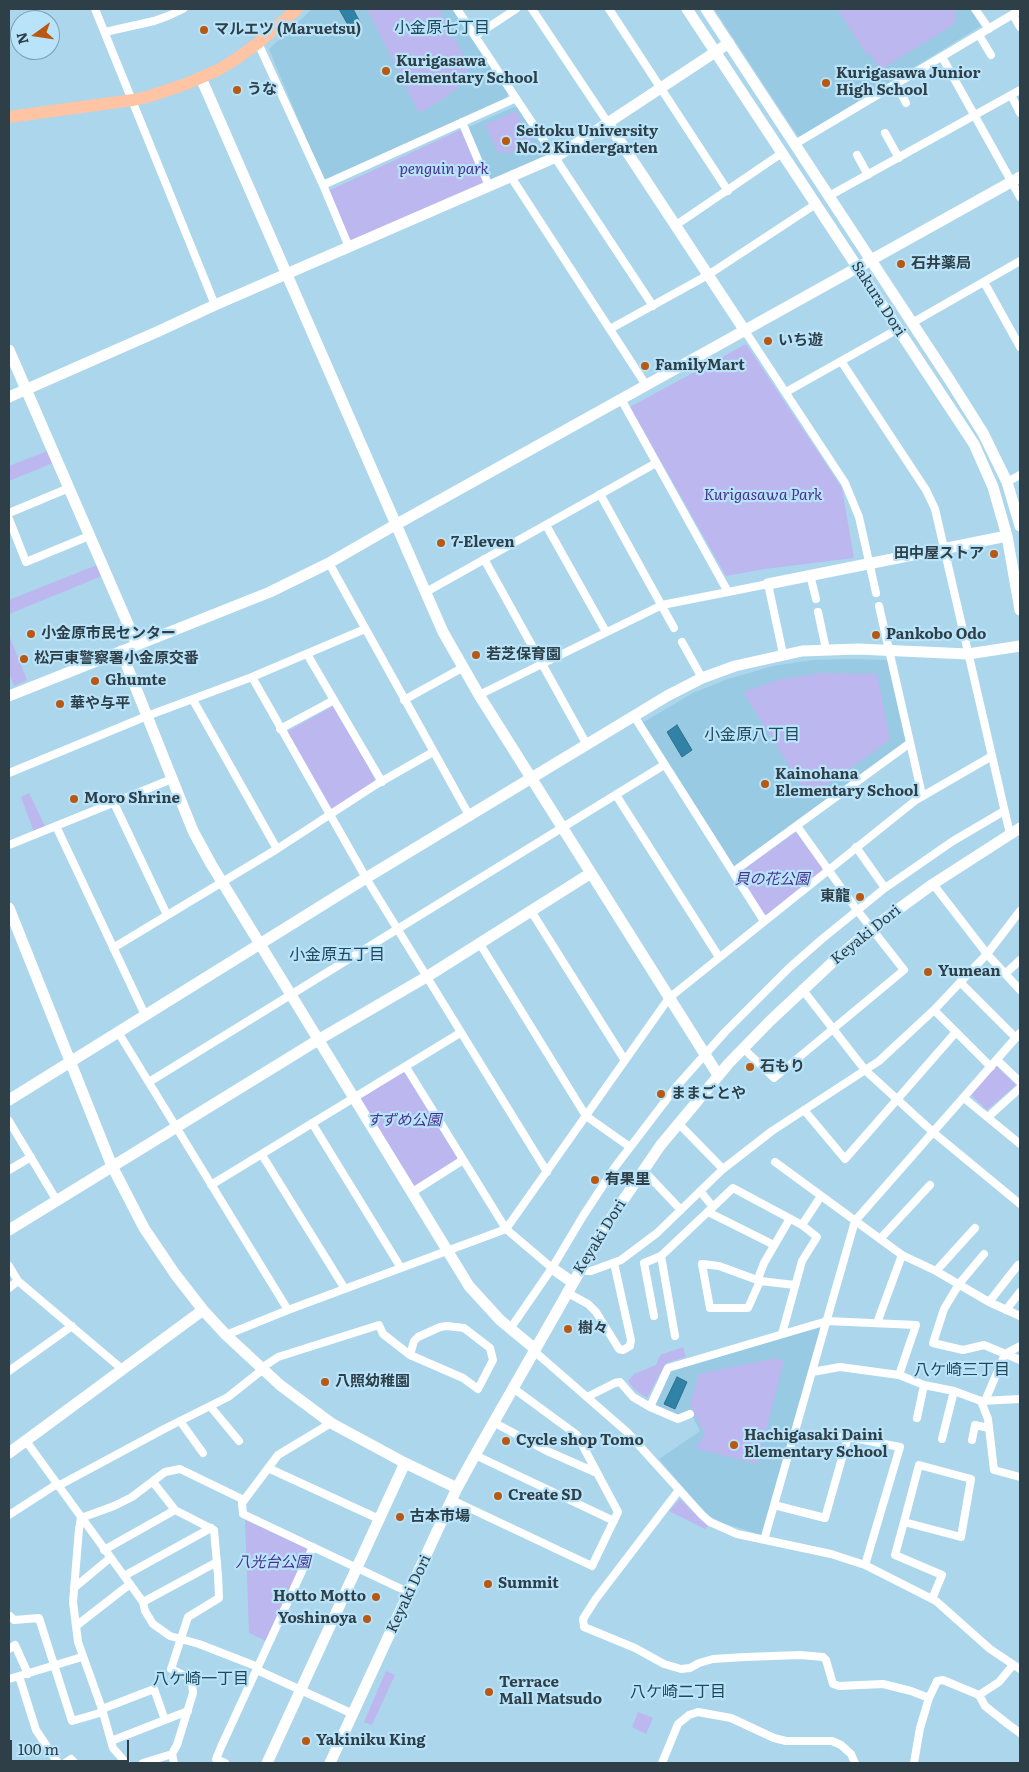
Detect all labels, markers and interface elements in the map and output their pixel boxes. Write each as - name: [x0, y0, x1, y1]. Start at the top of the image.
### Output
- north arrow: [10, 10, 60, 60]
- district label: 小金原七丁目: [394, 18, 490, 38]
- place label: マルエツ (Maruetsu): [214, 21, 361, 39]
- marker: マルエツ (Maruetsu): [198, 24, 210, 36]
- text: N: [10, 30, 33, 47]
- place label: Kurigasawa elementary School: [396, 53, 538, 88]
- marker: Kurigasawa elementary School: [380, 65, 392, 77]
- place label: Kurigasawa Junior High School: [836, 65, 981, 100]
- marker: Kurigasawa Junior High School: [820, 77, 832, 89]
- place label: うな: [247, 81, 277, 99]
- marker: うな: [231, 84, 243, 96]
- place label: Seitoku University No.2 Kindergarten: [516, 123, 658, 158]
- marker: Seitoku University No.2 Kindergarten: [500, 135, 512, 147]
- park label: penguin park: [399, 161, 489, 179]
- place label: 石井薬局: [911, 255, 971, 273]
- street label: Sakura Dori: [847, 258, 909, 340]
- marker: 石井薬局: [895, 258, 907, 270]
- place label: いち遊: [778, 332, 823, 350]
- marker: いち遊: [762, 335, 774, 347]
- place label: FamilyMart: [655, 357, 745, 375]
- marker: FamilyMart: [639, 360, 651, 372]
- park label: Kurigasawa Park: [704, 487, 822, 505]
- place label: 7-Eleven: [451, 534, 515, 552]
- marker: 7-Eleven: [435, 537, 447, 549]
- place label: 田中屋ストア: [894, 545, 984, 563]
- marker: 田中屋ストア: [988, 548, 1000, 560]
- place label: 小金原市民センター: [41, 625, 176, 643]
- place label: Pankobo Odo: [886, 626, 986, 644]
- marker: 小金原市民センター: [25, 628, 37, 640]
- marker: Pankobo Odo: [870, 629, 882, 641]
- place label: 若芝保育園: [486, 646, 561, 664]
- marker: 若芝保育園: [470, 649, 482, 661]
- place label: 松戸東警察署小金原交番: [34, 650, 199, 668]
- marker: 松戸東警察署小金原交番: [18, 653, 30, 665]
- place label: Ghumte: [105, 672, 166, 690]
- marker: Ghumte: [89, 675, 101, 687]
- place label: 華や与平: [70, 695, 130, 713]
- marker: 華や与平: [54, 698, 66, 710]
- district label: 小金原八丁目: [704, 725, 800, 745]
- place label: Kainohana Elementary School: [775, 766, 919, 801]
- marker: Kainohana Elementary School: [759, 778, 771, 790]
- place label: Moro Shrine: [84, 790, 180, 808]
- marker: Moro Shrine: [68, 793, 80, 805]
- park label: 貝の花公園: [735, 871, 809, 889]
- place label: 東龍: [820, 888, 850, 906]
- marker: 東龍: [854, 891, 866, 903]
- street label: Keyaki Dori: [828, 901, 904, 969]
- district label: 小金原五丁目: [289, 945, 385, 965]
- place label: Yumean: [938, 963, 1001, 981]
- marker: Yumean: [922, 966, 934, 978]
- place label: 石もり: [760, 1058, 805, 1076]
- marker: 石もり: [744, 1061, 756, 1073]
- place label: ままごとや: [671, 1085, 746, 1103]
- marker: ままごとや: [655, 1088, 667, 1100]
- park label: すずめ公園: [367, 1112, 441, 1130]
- place label: 有果里: [605, 1171, 650, 1189]
- marker: 有果里: [589, 1174, 601, 1186]
- street label: Keyaki Dori: [570, 1196, 630, 1278]
- place label: 樹々: [578, 1320, 608, 1338]
- marker: 樹々: [562, 1323, 574, 1335]
- district label: 八ケ崎三丁目: [914, 1360, 1010, 1380]
- place label: 八照幼稚園: [335, 1373, 410, 1391]
- marker: 八照幼稚園: [319, 1376, 331, 1388]
- place label: Hachigasaki Daini Elementary School: [744, 1427, 888, 1462]
- place label: Cycle shop Tomo: [516, 1432, 644, 1450]
- marker: Cycle shop Tomo: [500, 1435, 512, 1447]
- marker: Hachigasaki Daini Elementary School: [728, 1439, 740, 1451]
- place label: Create SD: [508, 1487, 582, 1505]
- marker: Create SD: [492, 1490, 504, 1502]
- place label: 古本市場: [410, 1508, 470, 1526]
- marker: 古本市場: [394, 1511, 406, 1523]
- street label: Keyaki Dori: [383, 1552, 435, 1636]
- park label: 八光台公園: [236, 1554, 310, 1572]
- place label: Summit: [498, 1575, 559, 1593]
- marker: Summit: [482, 1578, 494, 1590]
- place label: Hotto Motto: [273, 1588, 366, 1606]
- marker: Hotto Motto: [370, 1591, 382, 1603]
- place label: Yoshinoya: [278, 1610, 357, 1628]
- marker: Yoshinoya: [361, 1613, 373, 1625]
- district label: 八ケ崎一丁目: [153, 1669, 249, 1689]
- place label: Terrace Mall Matsudo: [499, 1674, 602, 1709]
- district label: 八ケ崎二丁目: [630, 1682, 726, 1702]
- marker: Terrace Mall Matsudo: [483, 1686, 495, 1698]
- scale bar: [12, 1730, 131, 1762]
- place label: Yakiniku King: [316, 1732, 426, 1750]
- marker: Yakiniku King: [300, 1735, 312, 1747]
- text: 100 m: [18, 1737, 59, 1760]

